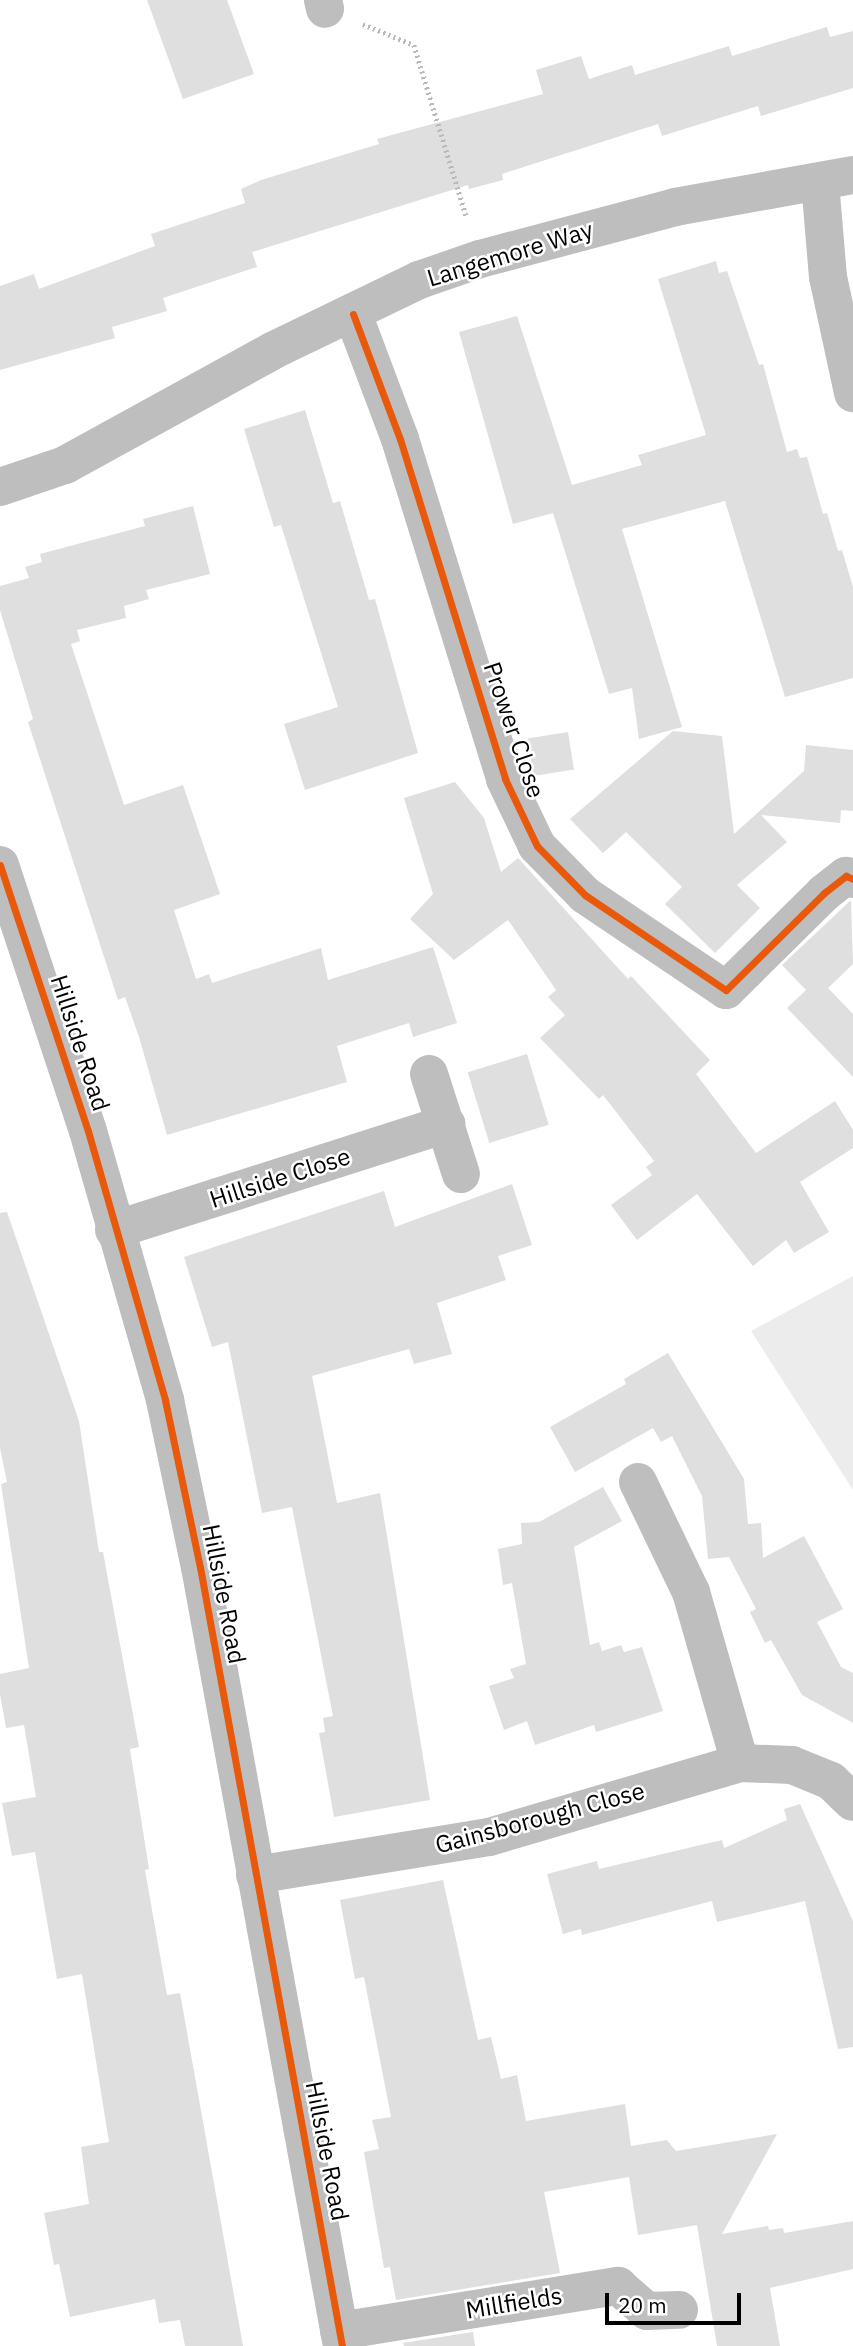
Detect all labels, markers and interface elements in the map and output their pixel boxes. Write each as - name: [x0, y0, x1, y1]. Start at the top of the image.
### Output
- street label: Langemore Way: [424, 215, 596, 293]
- street label: Prower Close: [477, 658, 551, 802]
- street label: Hillside Road: [44, 971, 116, 1115]
- street label: Hillside Close: [206, 1142, 354, 1214]
- street label: Hillside Road: [196, 1522, 252, 1666]
- street label: Gainsborough Close: [432, 1776, 648, 1860]
- street label: Hillside Road: [299, 2079, 355, 2223]
- scale bar: [608, 2280, 744, 2324]
- street label: Millfields: [464, 2281, 564, 2325]
- text: 20 m: [618, 2291, 667, 2319]

